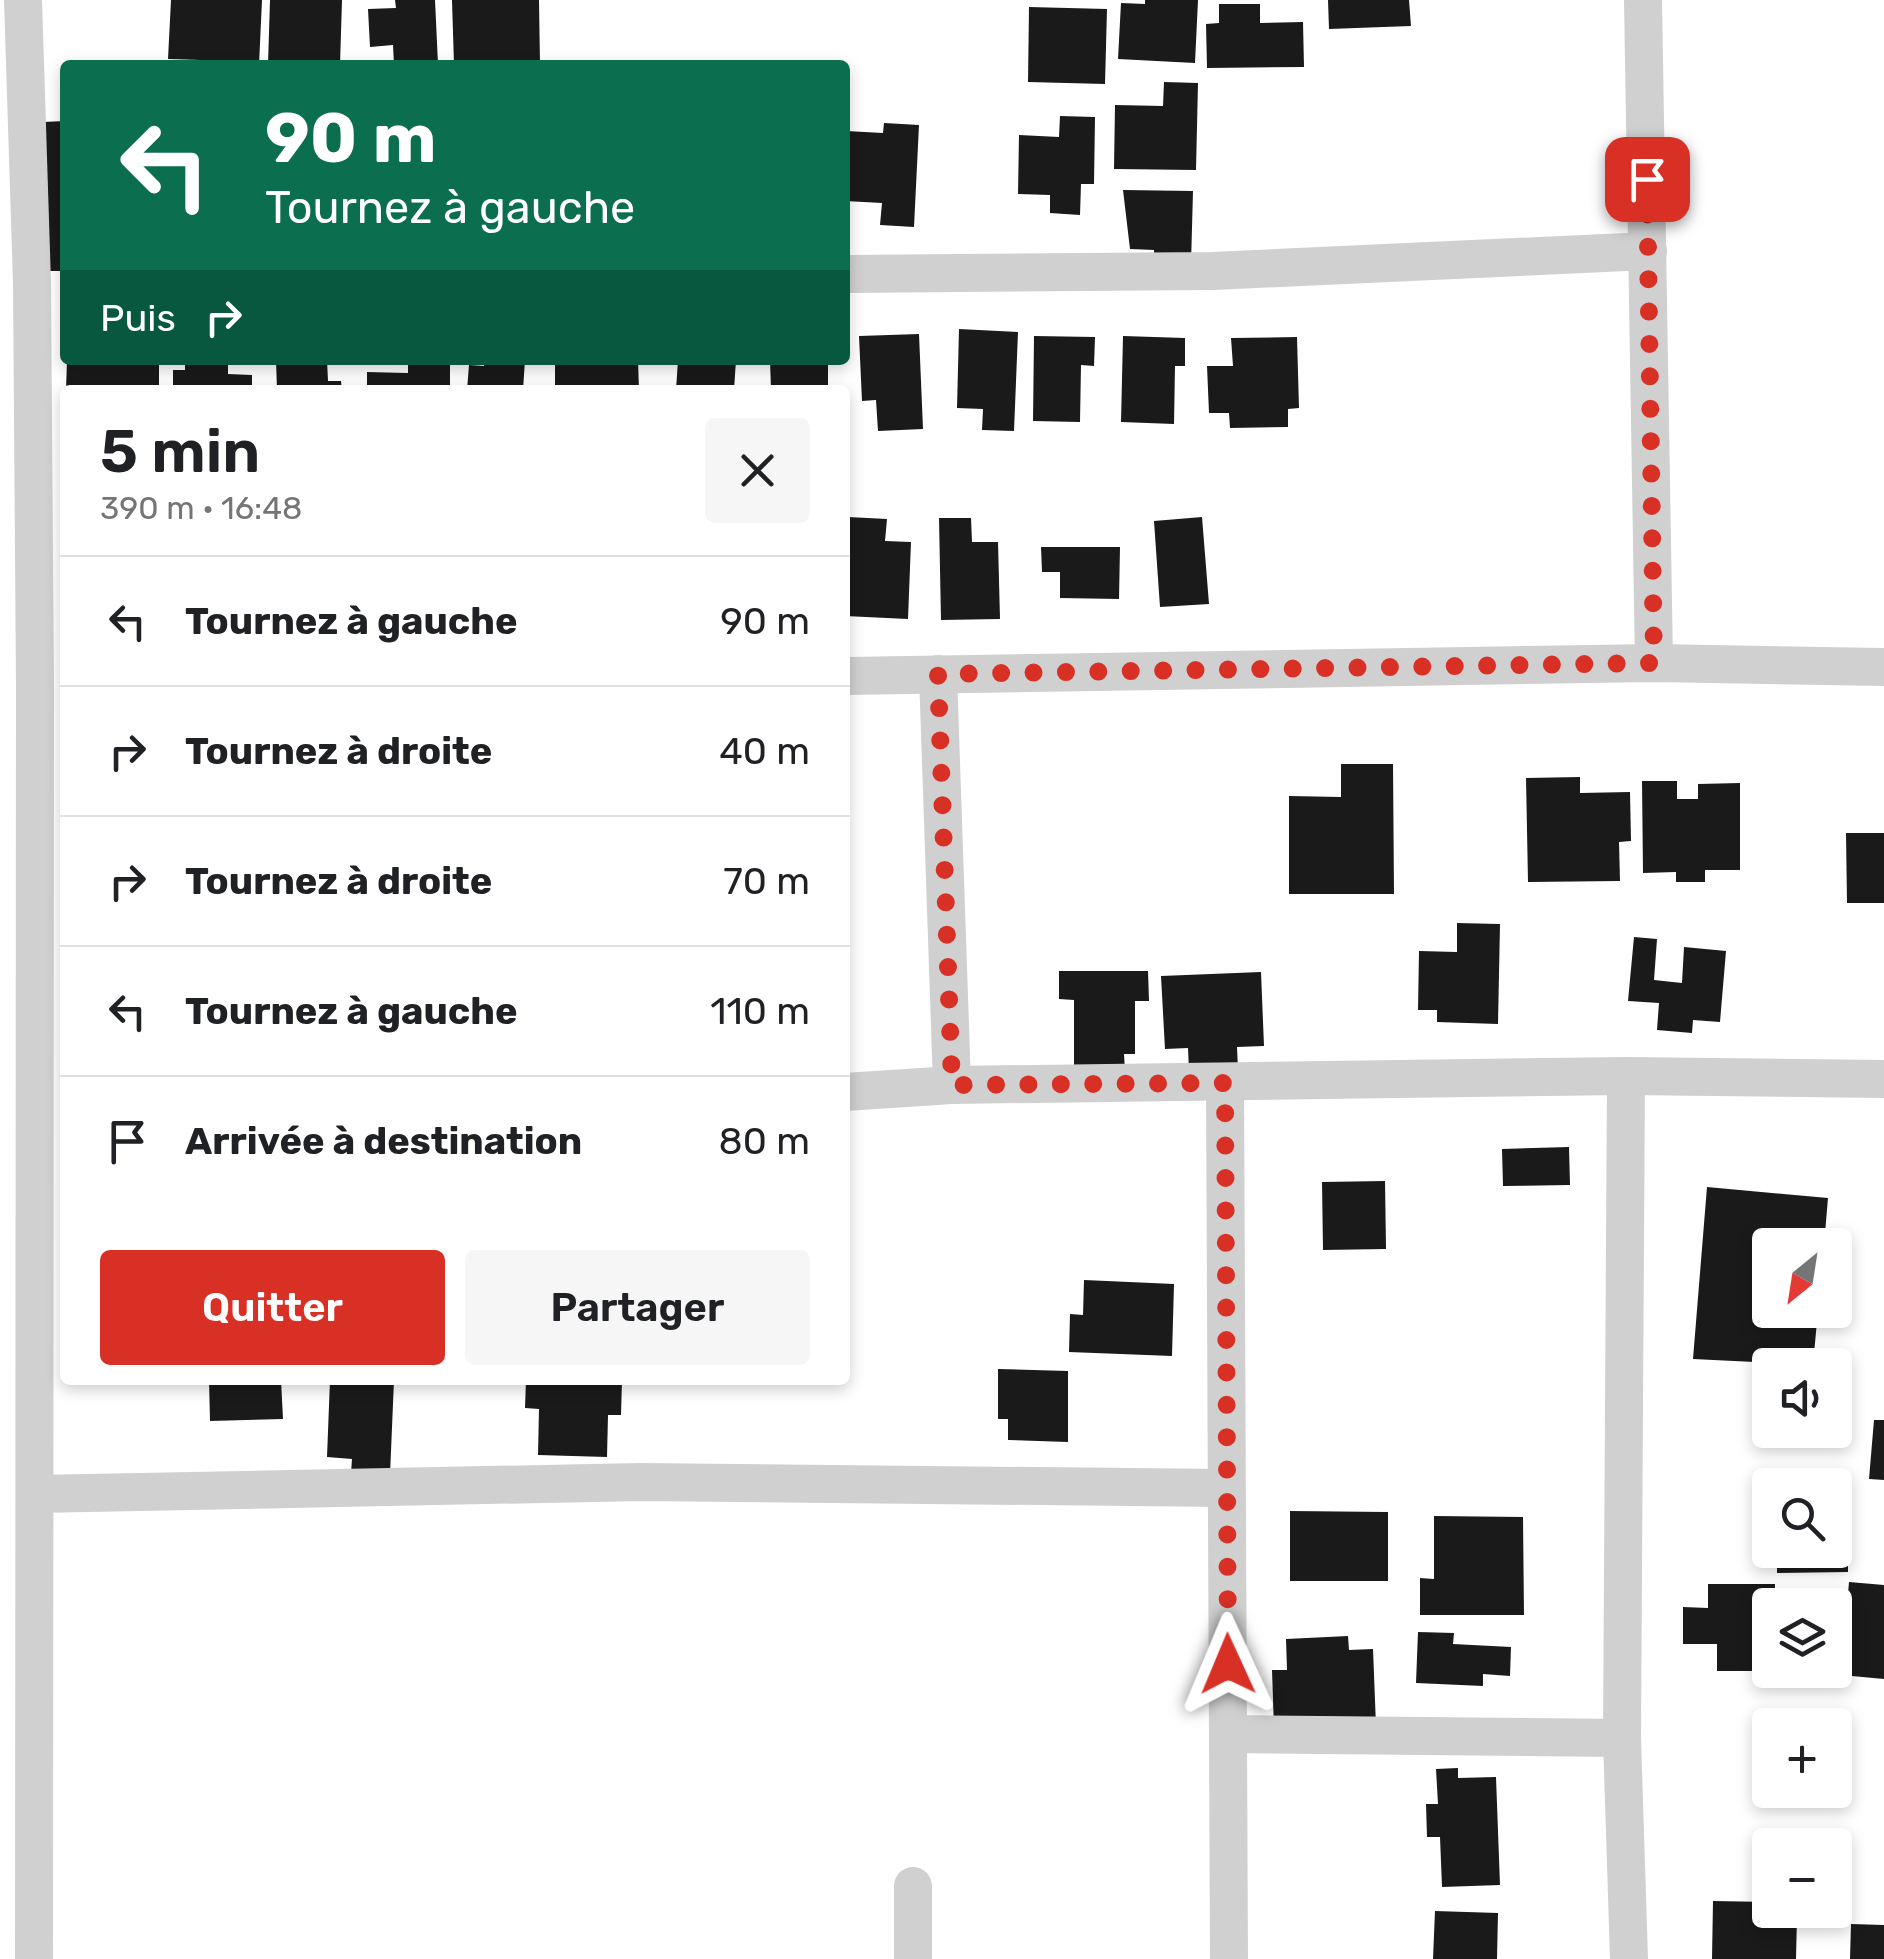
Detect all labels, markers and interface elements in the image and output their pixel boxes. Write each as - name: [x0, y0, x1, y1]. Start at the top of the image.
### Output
- text: 90 m: [265, 97, 437, 180]
- icon: left: [100, 100, 230, 230]
- pin: [1605, 137, 1690, 222]
- icon: arrive: [1620, 152, 1675, 207]
- text: Tournez à gauche: [265, 181, 635, 234]
- icon: right: [196, 290, 251, 345]
- text: Puis: [100, 295, 176, 341]
- text: 5 min: [100, 416, 260, 487]
- button: close: [705, 418, 810, 523]
- text: 390 m · 16:48: [100, 489, 302, 527]
- icon: left: [100, 594, 155, 649]
- text: Tournez à gauche: [185, 598, 518, 644]
- text: 90 m: [720, 598, 810, 644]
- icon: right: [100, 724, 155, 779]
- text: Tournez à droite: [185, 728, 492, 774]
- text: 40 m: [719, 728, 810, 774]
- icon: right: [100, 854, 155, 909]
- text: Tournez à droite: [185, 858, 492, 904]
- text: 70 m: [723, 858, 810, 904]
- icon: left: [100, 984, 155, 1039]
- text: Tournez à gauche: [185, 988, 518, 1034]
- text: 110 m: [710, 988, 810, 1034]
- icon: arrive: [100, 1114, 155, 1169]
- text: Arrivée à destination: [185, 1118, 582, 1164]
- text: 80 m: [719, 1118, 810, 1164]
- north arrow: [1752, 1228, 1852, 1328]
- map controls: [1752, 1228, 1852, 1928]
- button: Quitter: [100, 1250, 445, 1365]
- button: Partager: [465, 1250, 810, 1365]
- button: sound: [1752, 1348, 1852, 1448]
- button: search: [1752, 1468, 1852, 1568]
- button: layers: [1752, 1588, 1852, 1688]
- position arrow: [1176, 1612, 1280, 1716]
- button: +: [1752, 1708, 1852, 1808]
- button: −: [1752, 1828, 1852, 1928]

